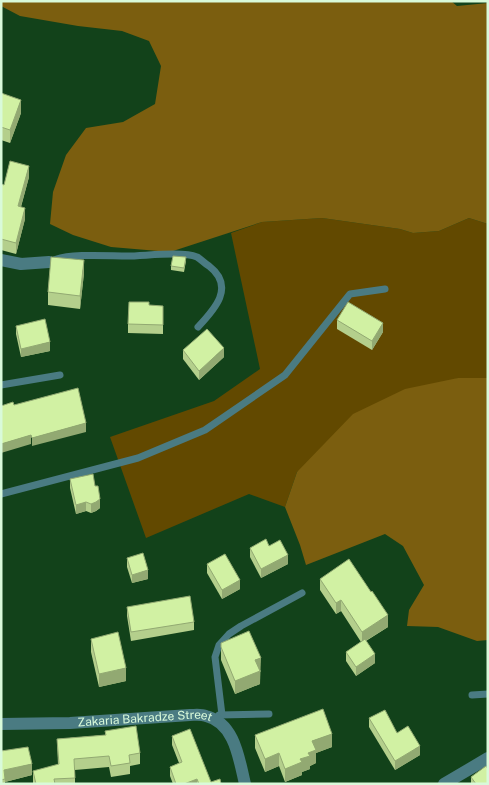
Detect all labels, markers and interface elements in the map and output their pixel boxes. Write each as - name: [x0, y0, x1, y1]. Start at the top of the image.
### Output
- street label: Zakaria Bakradze Street: [77, 708, 215, 729]

